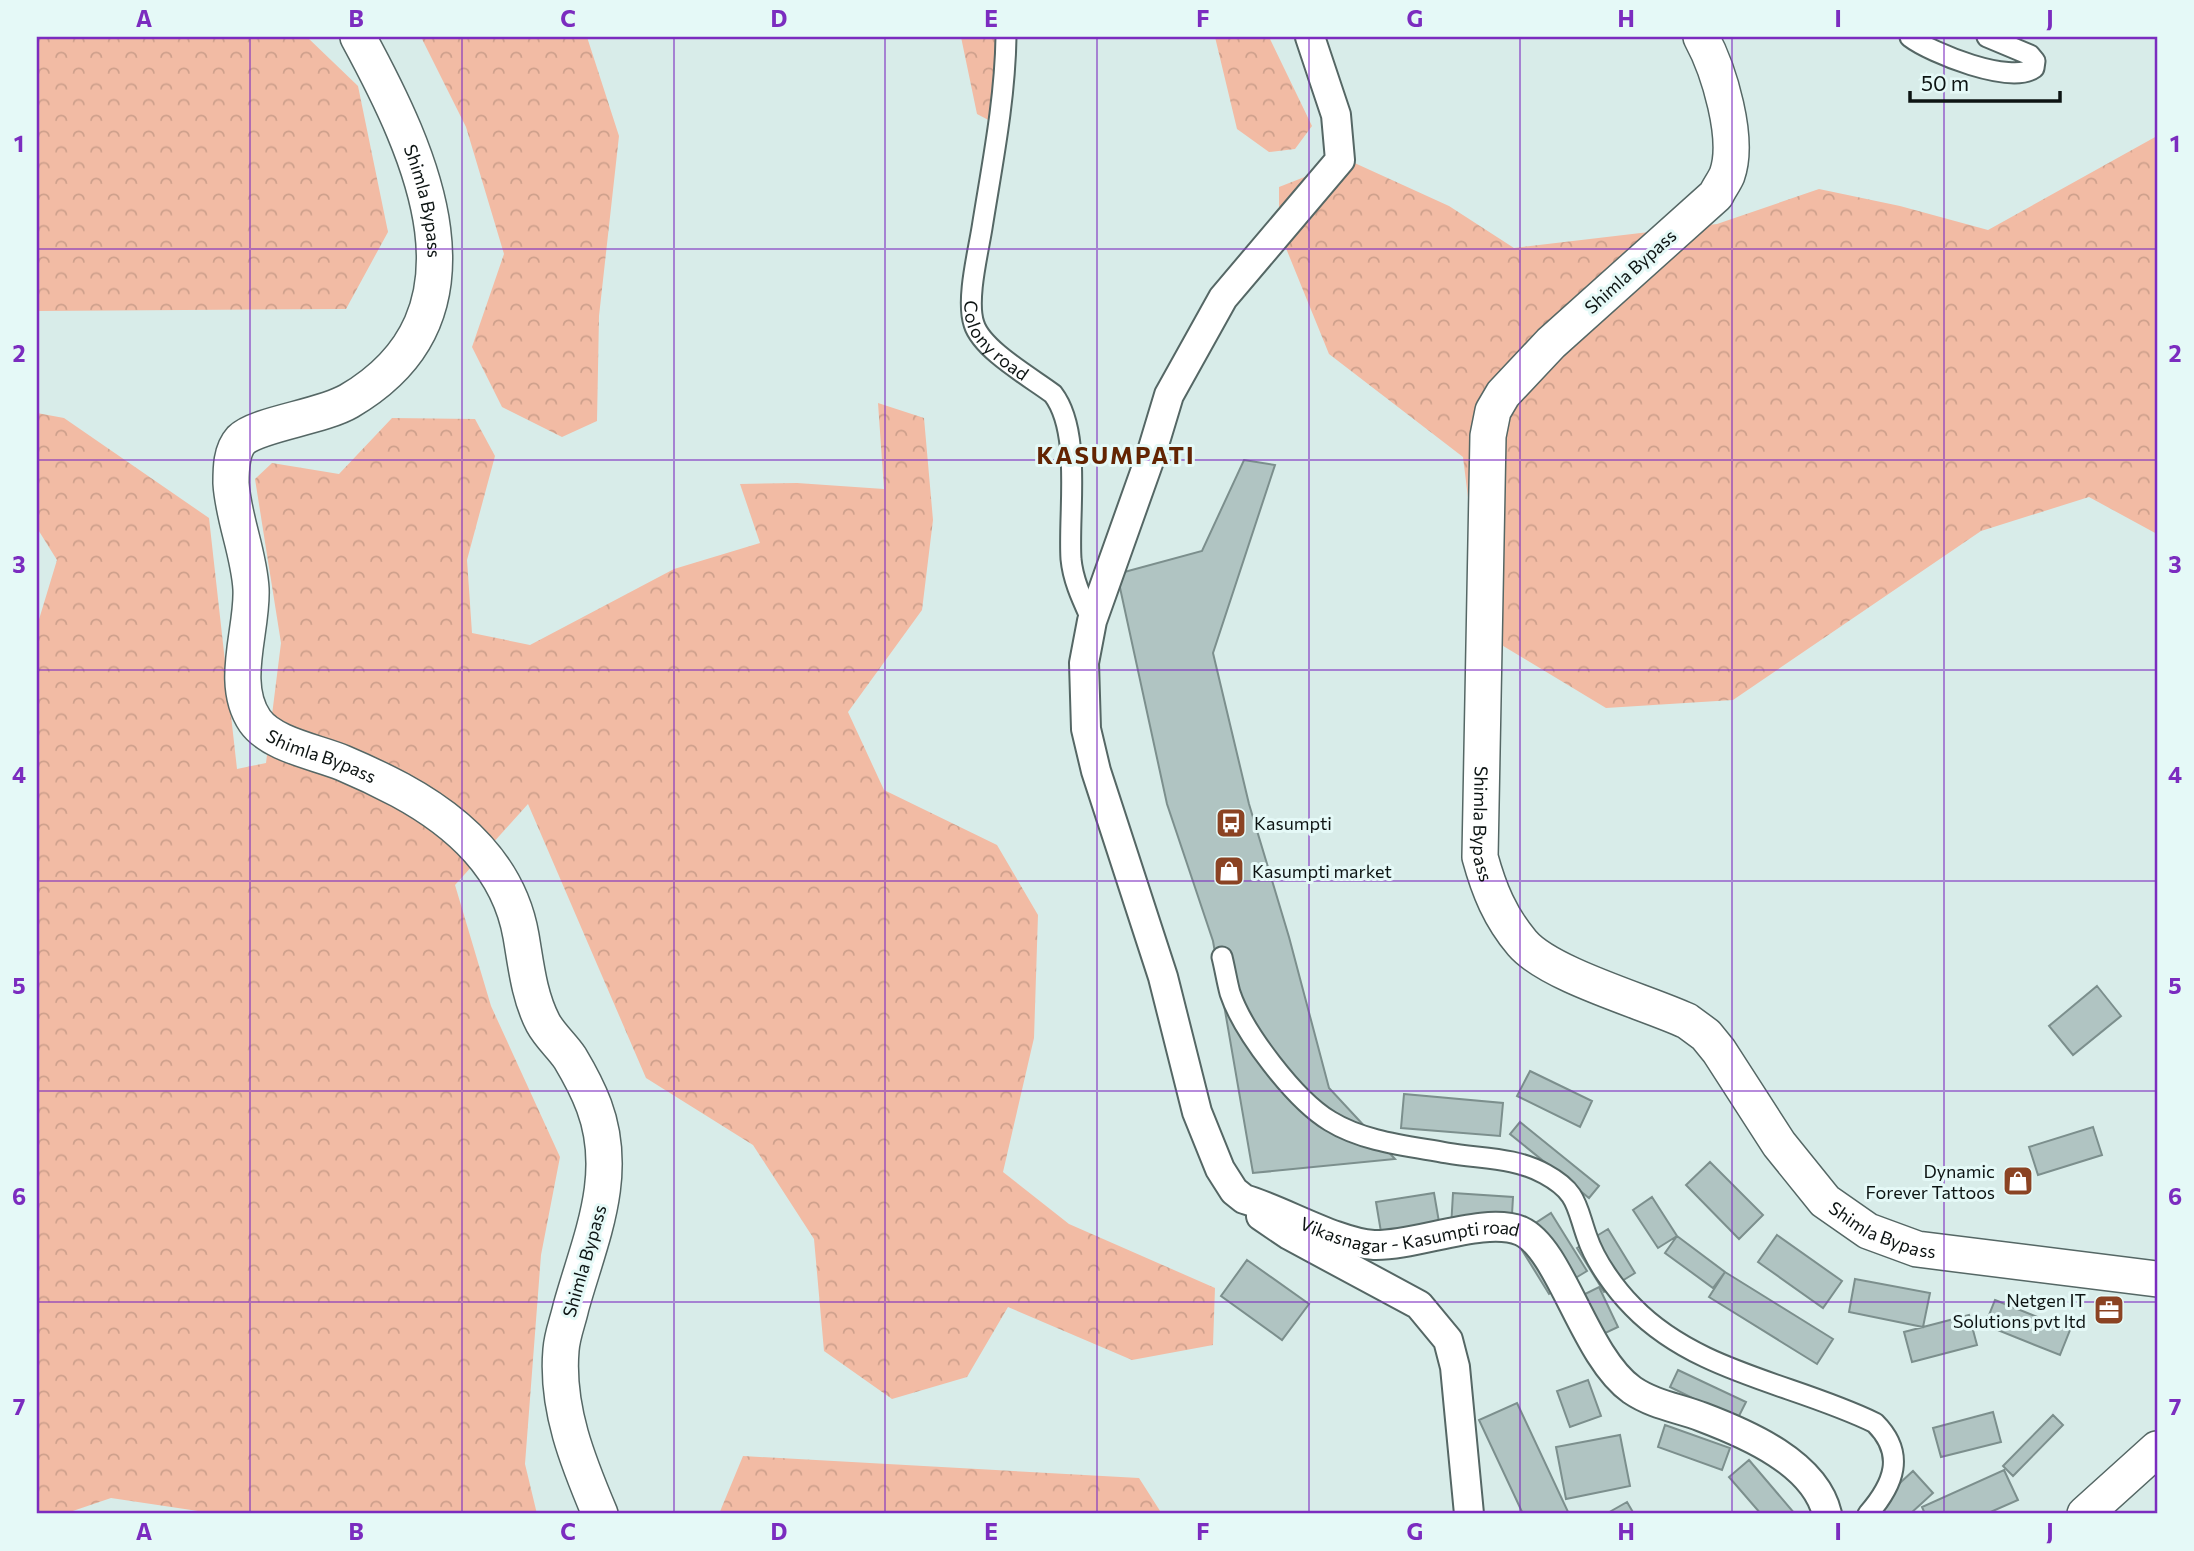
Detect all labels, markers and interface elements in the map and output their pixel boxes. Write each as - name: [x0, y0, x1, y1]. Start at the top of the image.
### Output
- text: A: [136, 4, 153, 32]
- text: B: [348, 4, 364, 32]
- text: C: [560, 4, 576, 32]
- text: D: [771, 4, 788, 32]
- text: E: [984, 4, 998, 32]
- text: F: [1196, 4, 1210, 32]
- text: G: [1407, 4, 1423, 32]
- text: H: [1617, 4, 1635, 32]
- text: I: [1834, 4, 1842, 32]
- text: J: [2046, 4, 2054, 32]
- scale bar: [1910, 60, 2061, 104]
- text: 50 m: [1921, 70, 1969, 95]
- text: 1: [14, 129, 24, 157]
- text: 1: [2170, 129, 2180, 157]
- street label: Shimla Bypass: [400, 141, 446, 258]
- street label: Shimla Bypass: [1580, 224, 1680, 318]
- street label: Colony road: [960, 300, 1033, 385]
- text: 2: [12, 339, 26, 367]
- text: 2: [2168, 339, 2182, 367]
- district label: KASUMPATI: [1036, 440, 1196, 469]
- text: 3: [12, 550, 26, 578]
- text: 3: [2168, 550, 2182, 578]
- street label: Shimla Bypass: [262, 724, 380, 787]
- text: 4: [12, 760, 26, 788]
- text: 4: [2168, 760, 2182, 788]
- street label: Shimla Bypass: [1469, 766, 1498, 884]
- bus stop icon: Kasumpti: [1214, 806, 1248, 840]
- place label: Kasumpti: [1254, 812, 1332, 834]
- shop icon: Kasumpti market: [1212, 854, 1246, 888]
- place label: Kasumpti market: [1252, 860, 1392, 882]
- text: 5: [12, 971, 26, 999]
- text: 5: [2168, 971, 2182, 999]
- place label: Dynamic Forever Tattoos: [1866, 1160, 1995, 1203]
- shop icon: Dynamic Forever Tattoos: [2001, 1164, 2035, 1198]
- text: 6: [12, 1182, 26, 1210]
- text: 6: [2168, 1182, 2182, 1210]
- street label: Shimla Bypass: [1825, 1196, 1937, 1262]
- street label: Shimla Bypass: [557, 1202, 611, 1320]
- street label: Vikasnagar - Kasumpti road: [1297, 1212, 1522, 1256]
- place label: Netgen IT Solutions pvt ltd: [1953, 1289, 2086, 1332]
- office icon: Netgen IT Solutions pvt ltd: [2092, 1293, 2126, 1327]
- text: 7: [13, 1392, 25, 1420]
- text: 7: [2169, 1392, 2181, 1420]
- text: A: [136, 1517, 153, 1545]
- text: B: [348, 1517, 364, 1545]
- text: C: [560, 1517, 576, 1545]
- text: D: [771, 1517, 788, 1545]
- text: E: [984, 1517, 998, 1545]
- text: F: [1196, 1517, 1210, 1545]
- text: G: [1407, 1517, 1423, 1545]
- text: H: [1617, 1517, 1635, 1545]
- text: I: [1834, 1517, 1842, 1545]
- text: J: [2046, 1517, 2054, 1545]

